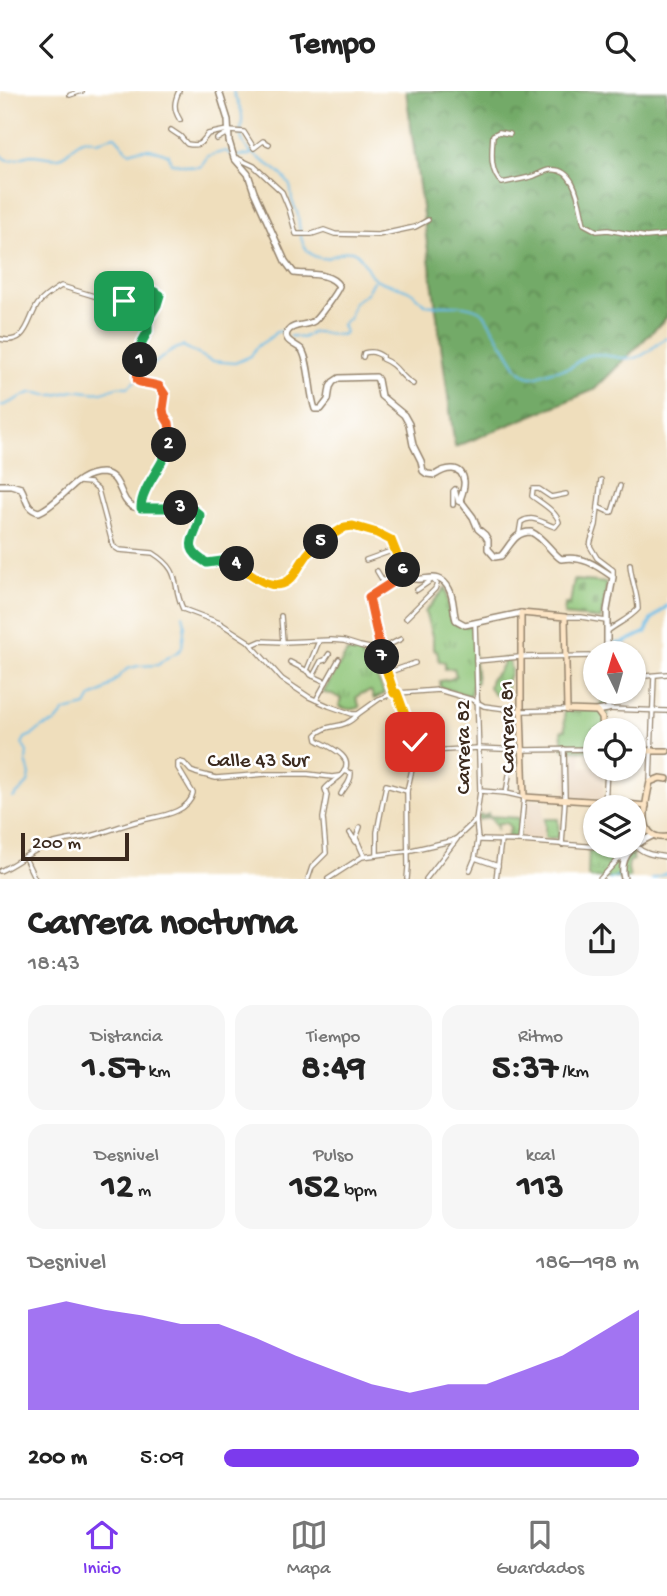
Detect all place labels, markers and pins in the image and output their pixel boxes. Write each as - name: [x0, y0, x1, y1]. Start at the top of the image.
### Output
- pin: [94, 271, 154, 331]
- pin: 1: [122, 343, 158, 377]
- pin: 2: [152, 427, 186, 463]
- pin: 3: [164, 491, 198, 525]
- pin: 5: [304, 525, 338, 559]
- pin: 4: [219, 547, 254, 581]
- pin: 6: [386, 553, 420, 587]
- pin: 7: [364, 639, 400, 675]
- pin: [385, 712, 445, 772]

